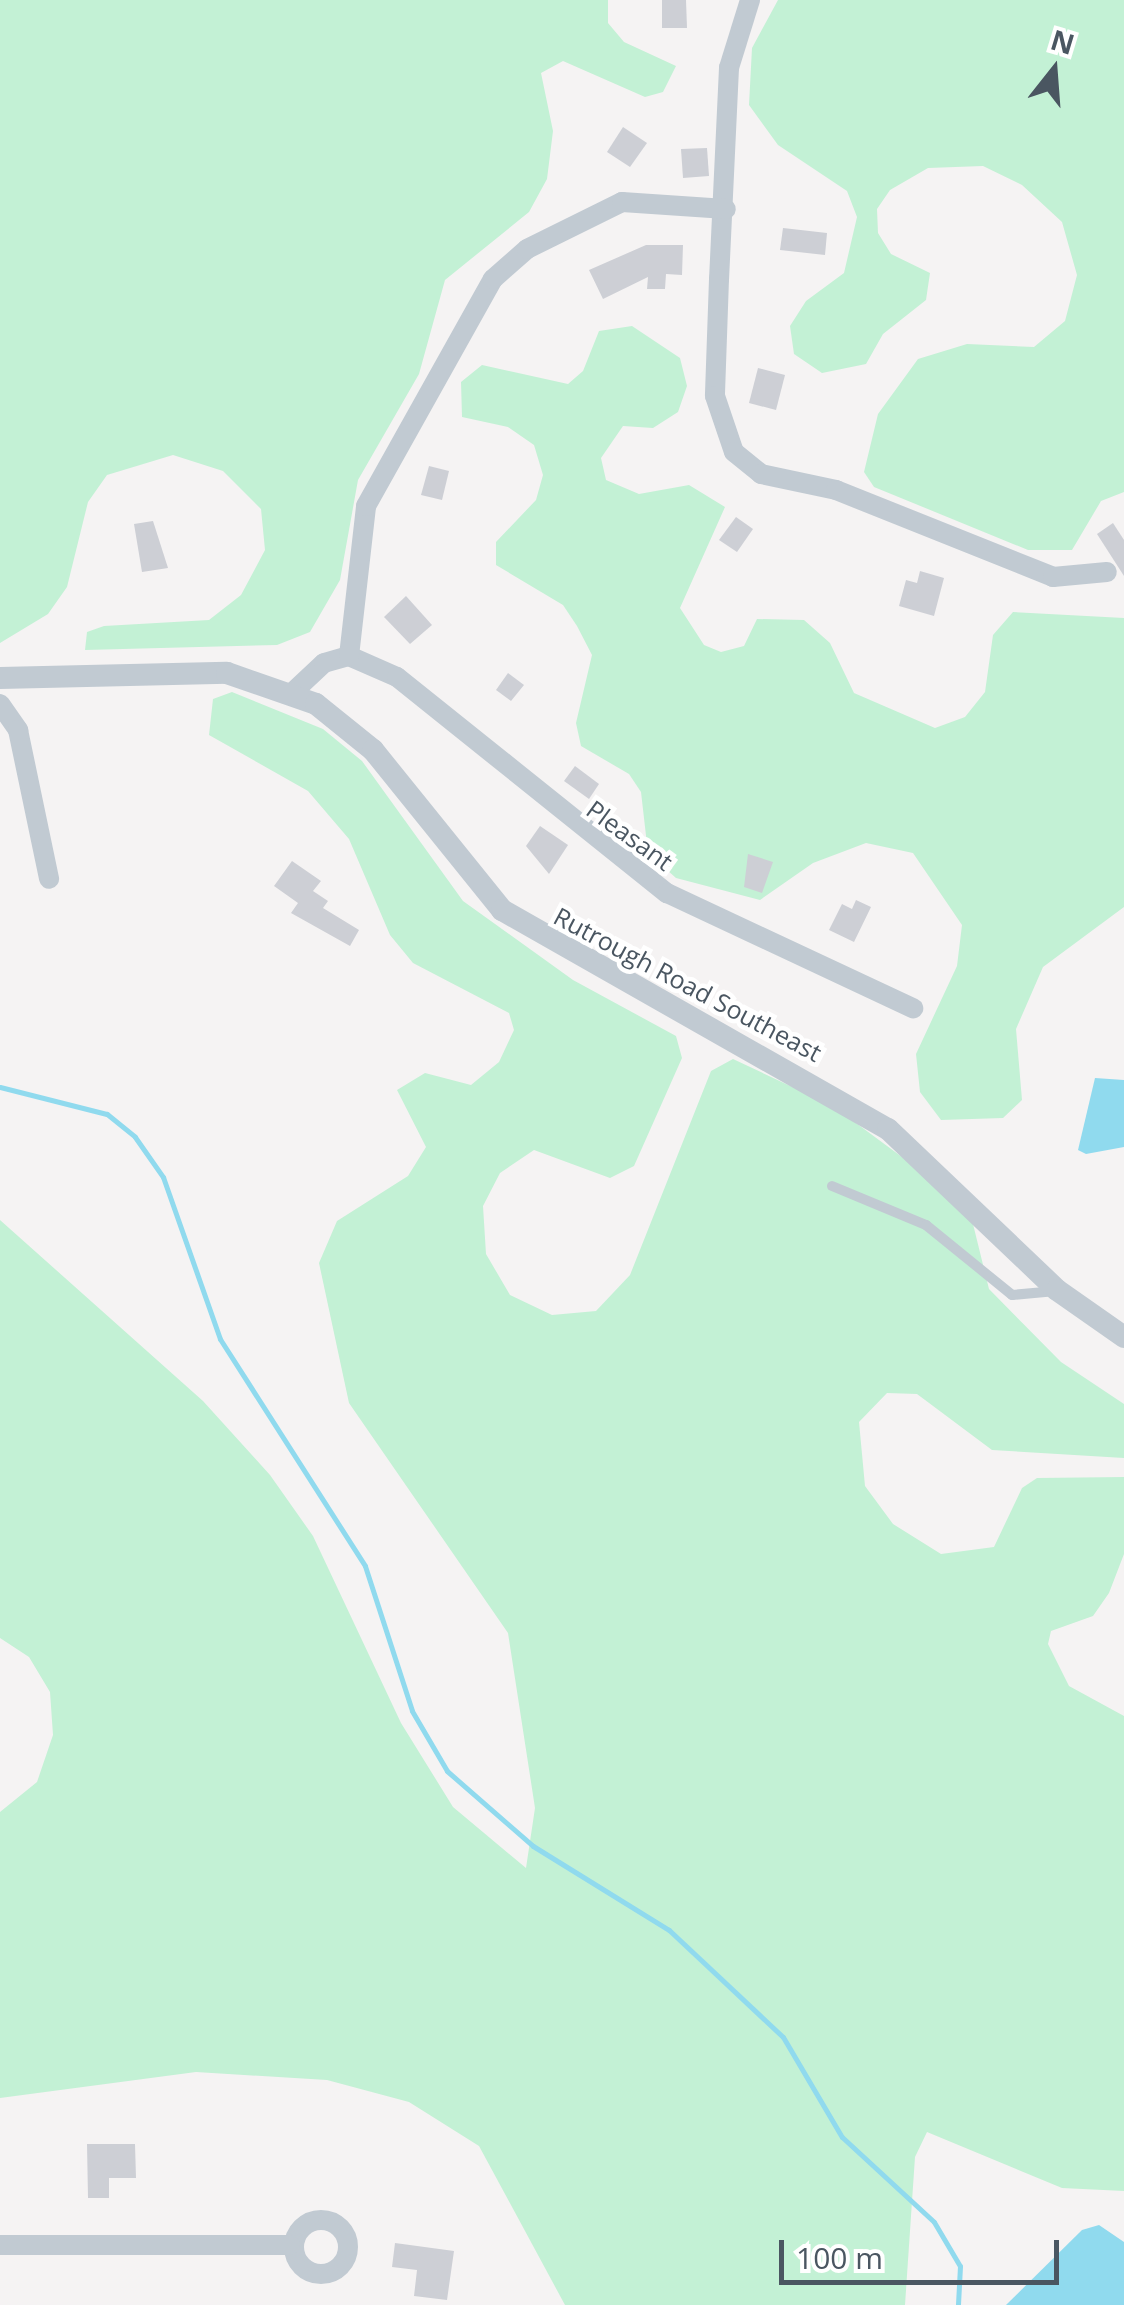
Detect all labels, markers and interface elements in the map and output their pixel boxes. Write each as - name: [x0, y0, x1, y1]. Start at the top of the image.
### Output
- north arrow: [1004, 20, 1104, 120]
- text: N: [1046, 20, 1079, 63]
- street label: Pleasant: [581, 794, 679, 876]
- street label: Rutrough Road Southeast: [549, 901, 827, 1067]
- scale bar: [784, 2220, 1064, 2282]
- text: 100 m: [796, 2237, 883, 2278]

